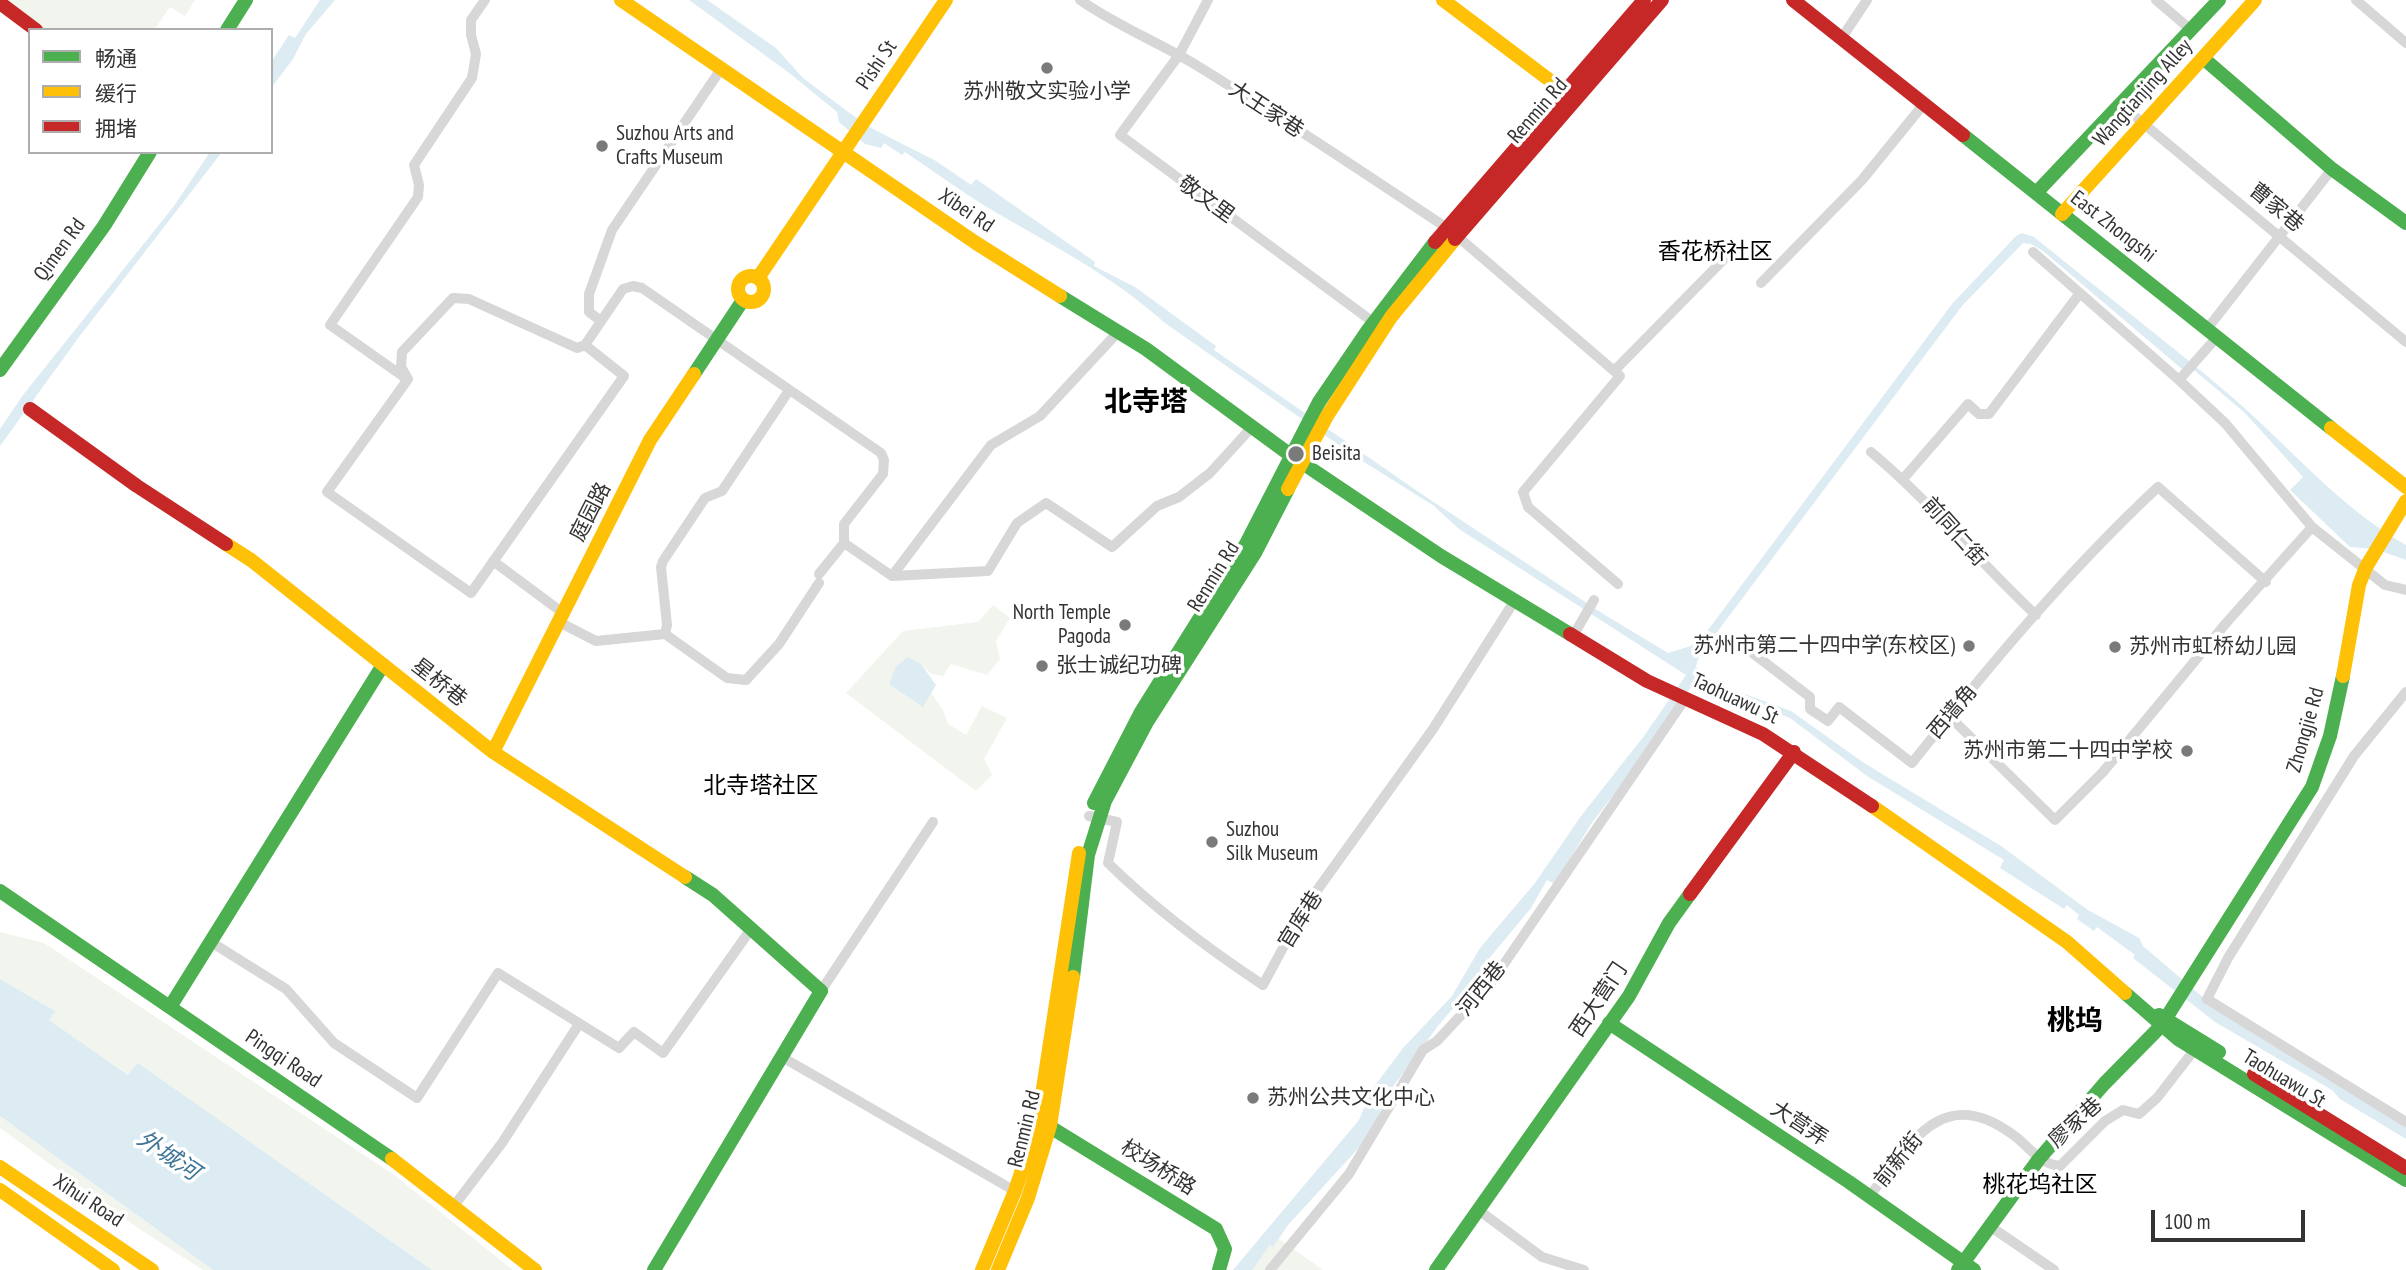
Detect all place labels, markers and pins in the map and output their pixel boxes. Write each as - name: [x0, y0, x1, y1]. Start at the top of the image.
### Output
- marker: 苏州敬文实验小学: [1039, 60, 1055, 76]
- place label: 苏州敬文实验小学: [963, 79, 1131, 105]
- place label: Suzhou Arts and Crafts Museum: [616, 121, 734, 171]
- marker: Suzhou Arts and Crafts Museum: [594, 138, 610, 154]
- place label: Beisita: [1312, 441, 1361, 467]
- marker: Beisita: [1286, 444, 1306, 464]
- place label: North Temple Pagoda: [1013, 600, 1111, 650]
- marker: North Temple Pagoda: [1117, 617, 1133, 633]
- place label: 苏州市第二十四中学(东校区): [1693, 633, 1955, 659]
- place label: 苏州市虹桥幼儿园: [2129, 634, 2297, 660]
- marker: 苏州市第二十四中学(东校区): [1961, 638, 1977, 654]
- marker: 苏州市虹桥幼儿园: [2107, 639, 2123, 655]
- place label: 张士诚纪功碑: [1056, 653, 1182, 679]
- marker: 张士诚纪功碑: [1034, 658, 1050, 674]
- place label: 苏州市第二十四中学校: [1963, 738, 2173, 764]
- marker: 苏州市第二十四中学校: [2179, 743, 2195, 759]
- place label: Suzhou Silk Museum: [1226, 817, 1318, 867]
- marker: Suzhou Silk Museum: [1204, 834, 1220, 850]
- place label: 苏州公共文化中心: [1267, 1085, 1435, 1111]
- marker: 苏州公共文化中心: [1245, 1090, 1261, 1106]

